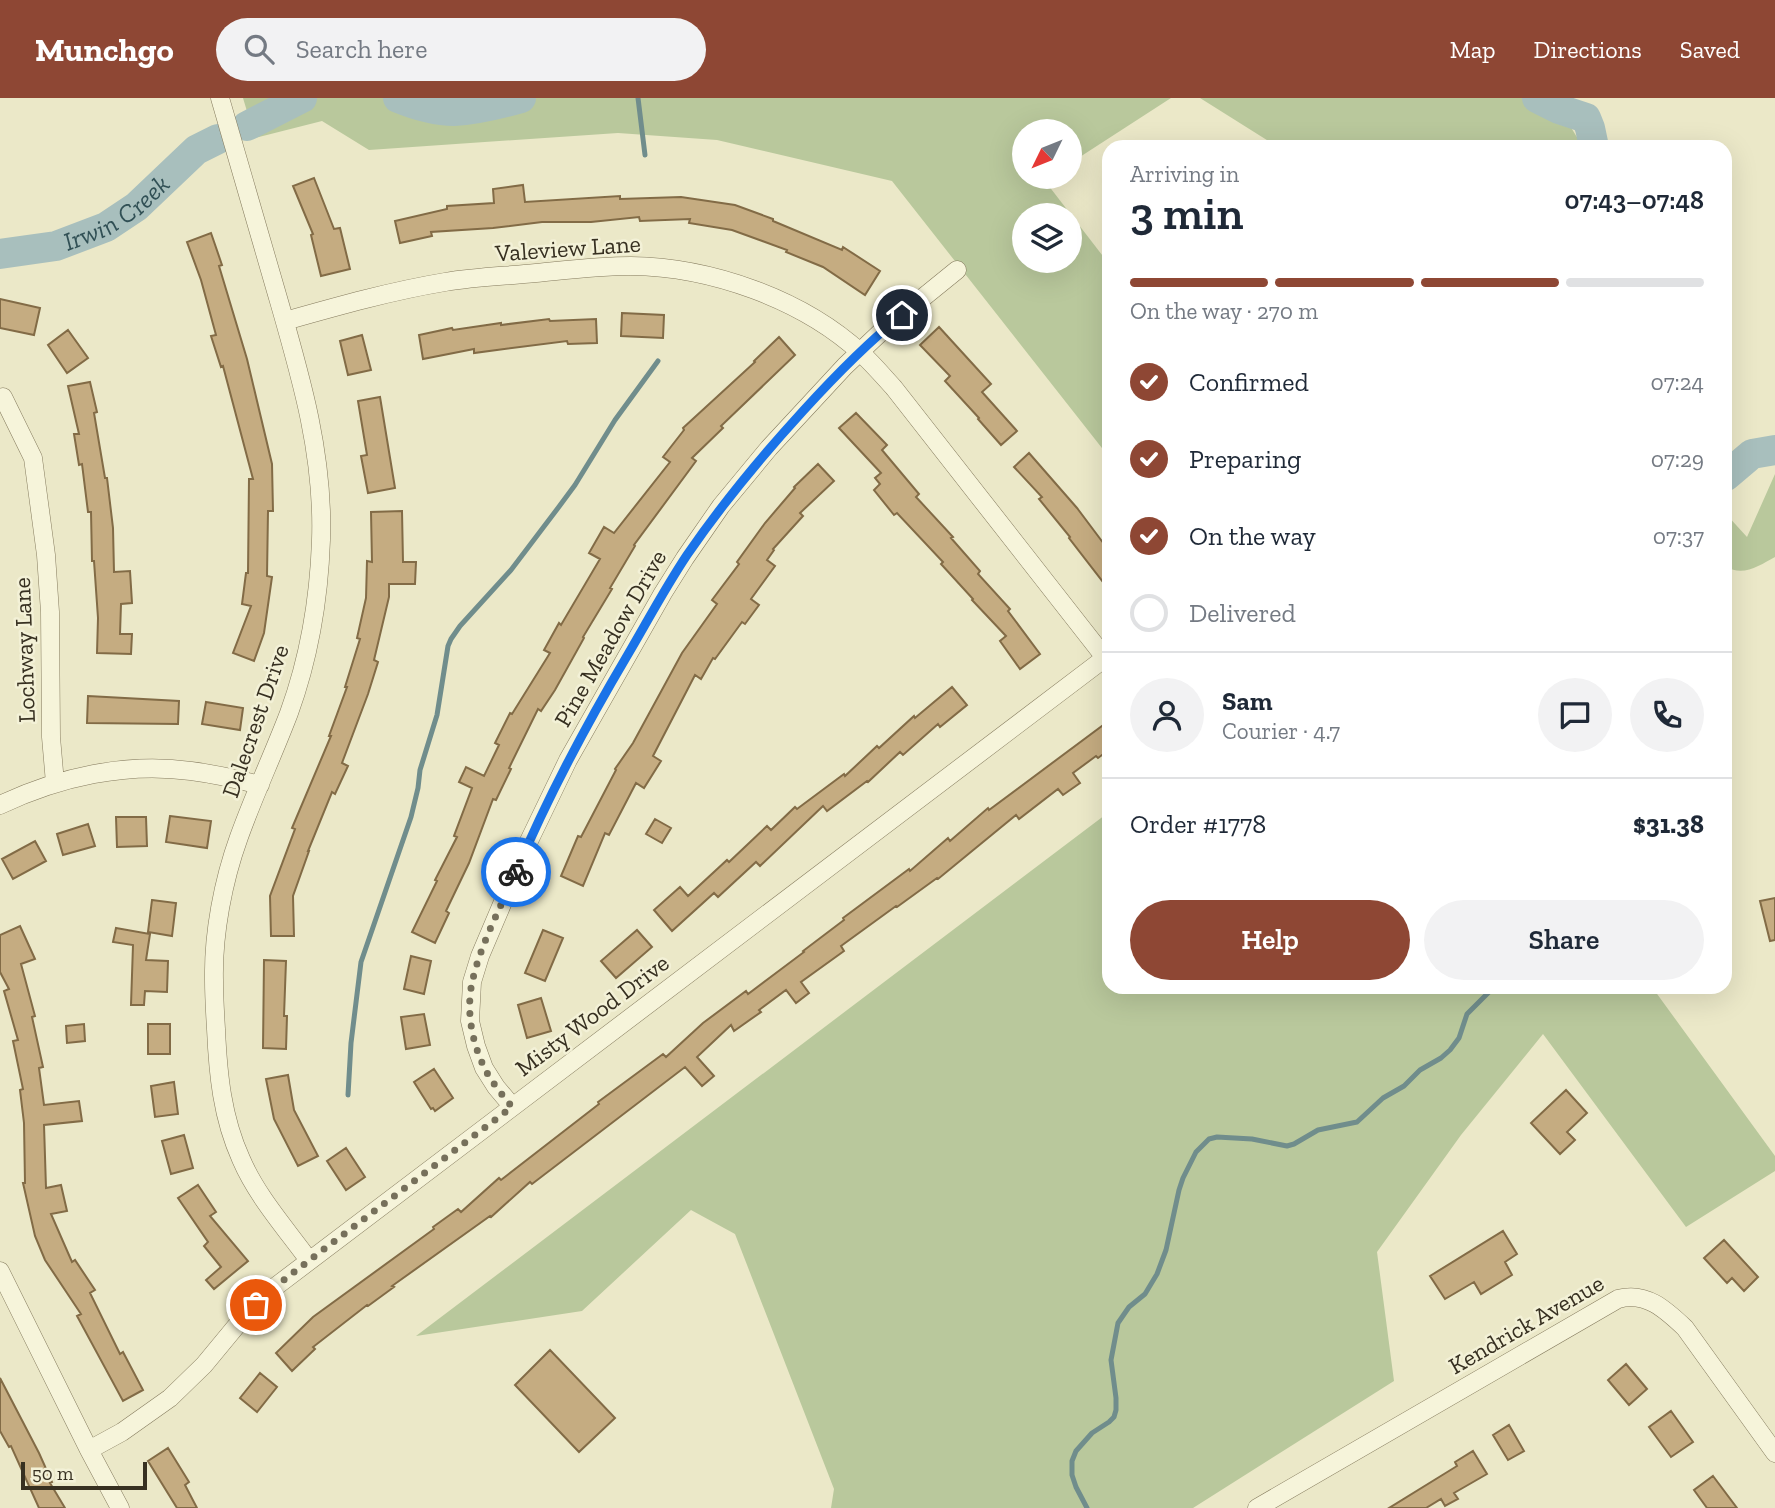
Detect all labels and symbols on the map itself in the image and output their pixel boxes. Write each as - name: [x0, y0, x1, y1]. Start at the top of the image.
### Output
- north arrow: [1012, 119, 1082, 189]
- water label: Irwin Creek: [59, 168, 176, 258]
- street label: Valeview Lane: [493, 228, 642, 268]
- pin: [872, 285, 932, 345]
- street label: Pine Meadow Drive: [548, 544, 672, 732]
- street label: Lochway Lane: [7, 577, 41, 723]
- street label: Dalecrest Drive: [215, 641, 295, 801]
- courier: [481, 837, 551, 907]
- street label: Misty Wood Drive: [510, 948, 674, 1082]
- street label: Kendrick Avenue: [1443, 1268, 1609, 1380]
- pin: [226, 1275, 286, 1335]
- scale bar: [21, 1459, 147, 1491]

